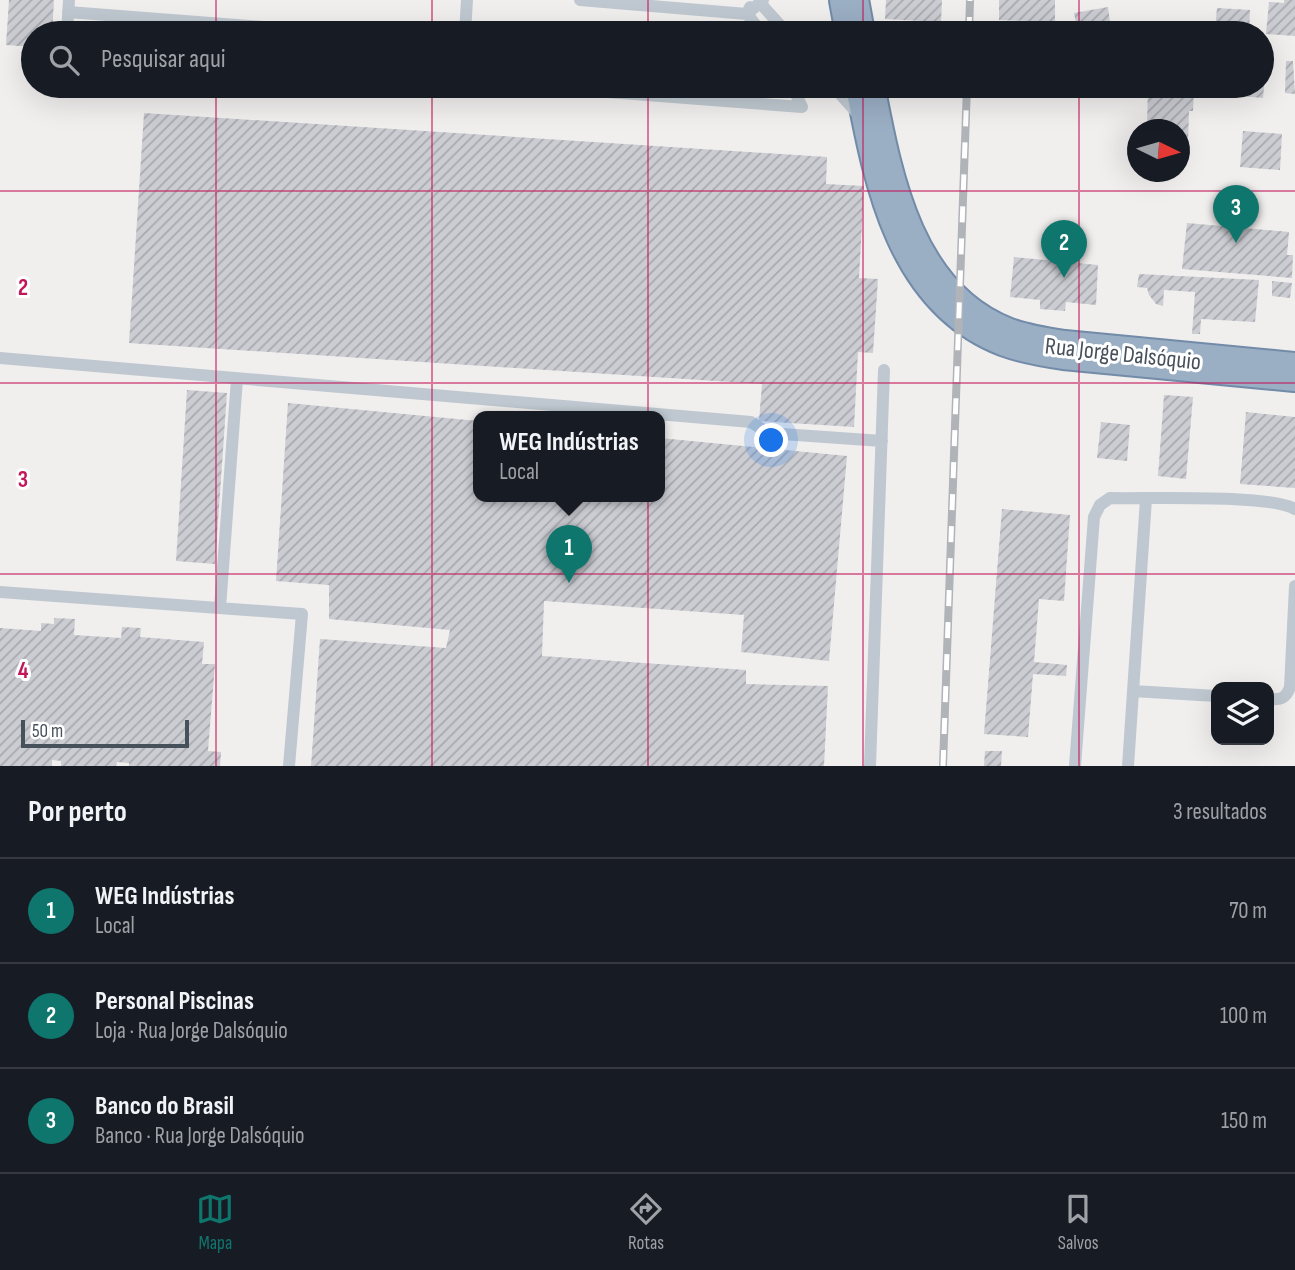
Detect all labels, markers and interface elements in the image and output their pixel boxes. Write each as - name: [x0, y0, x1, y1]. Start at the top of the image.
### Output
- search box: [21, 21, 1274, 98]
- icon: search: [45, 41, 83, 79]
- text: Pesquisar aqui: [101, 44, 226, 75]
- north arrow: [1127, 119, 1190, 182]
- pin: 3: [1213, 185, 1259, 243]
- pin: 2: [1041, 220, 1087, 278]
- text: 2: [18, 274, 28, 302]
- street label: Rua Jorge Dalsóquio: [1044, 331, 1202, 377]
- popup: [473, 411, 665, 502]
- your location: [754, 423, 788, 457]
- text: WEG Indústrias: [499, 427, 639, 458]
- text: Local: [499, 458, 539, 486]
- text: 3: [18, 466, 28, 494]
- pin: 1: [546, 525, 592, 583]
- text: 4: [18, 657, 29, 685]
- map controls: [1211, 682, 1274, 745]
- button: layers: [1211, 682, 1274, 745]
- scale bar: [21, 717, 189, 749]
- text: 50 m: [32, 720, 63, 743]
- text: Por perto: [28, 794, 127, 830]
- text: 3 resultados: [1173, 798, 1267, 826]
- text: WEG Indústrias: [95, 881, 234, 912]
- text: 1: [46, 897, 56, 925]
- text: 70 m: [1229, 897, 1267, 925]
- text: Local: [95, 912, 135, 940]
- text: Personal Piscinas: [95, 986, 254, 1017]
- text: 2: [46, 1002, 56, 1030]
- text: 100 m: [1220, 1002, 1267, 1030]
- text: Loja · Rua Jorge Dalsóquio: [95, 1017, 288, 1045]
- text: Banco do Brasil: [95, 1091, 234, 1122]
- text: 3: [46, 1107, 56, 1135]
- text: 150 m: [1221, 1107, 1267, 1135]
- text: Banco · Rua Jorge Dalsóquio: [95, 1122, 305, 1150]
- tab: Mapa: [196, 1190, 234, 1255]
- tab: Rotas: [627, 1190, 665, 1255]
- tab: Salvos: [1058, 1190, 1099, 1255]

